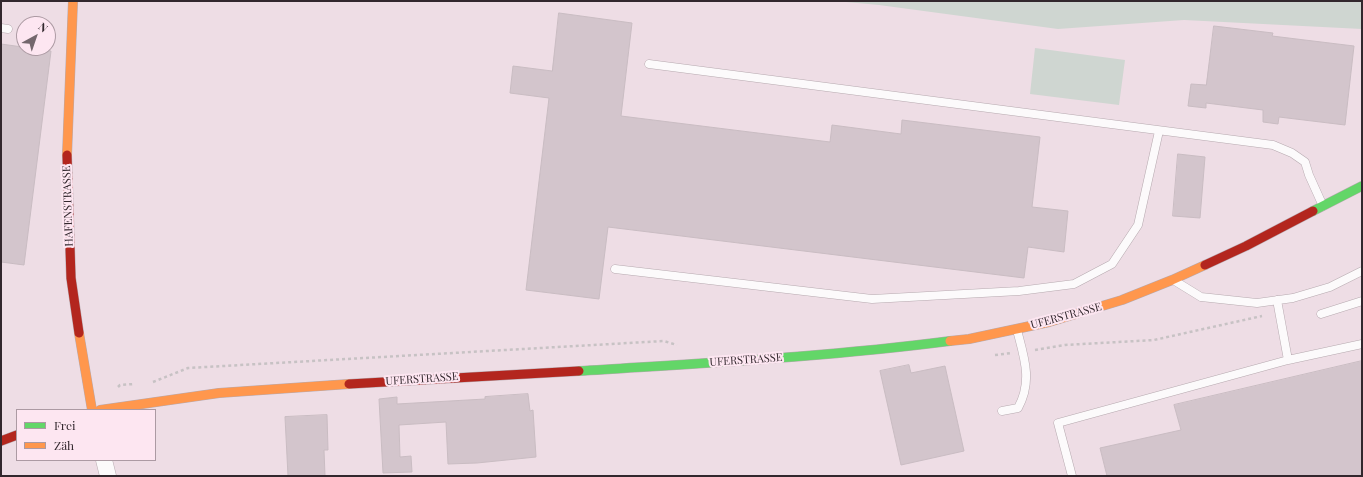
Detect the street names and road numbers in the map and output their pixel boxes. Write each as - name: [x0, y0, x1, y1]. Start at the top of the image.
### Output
- street label: HAFENSTRASSE: [60, 165, 76, 247]
- street label: UFERSTRASSE: [1029, 300, 1103, 332]
- street label: UFERSTRASSE: [709, 351, 783, 369]
- street label: UFERSTRASSE: [385, 370, 459, 388]

